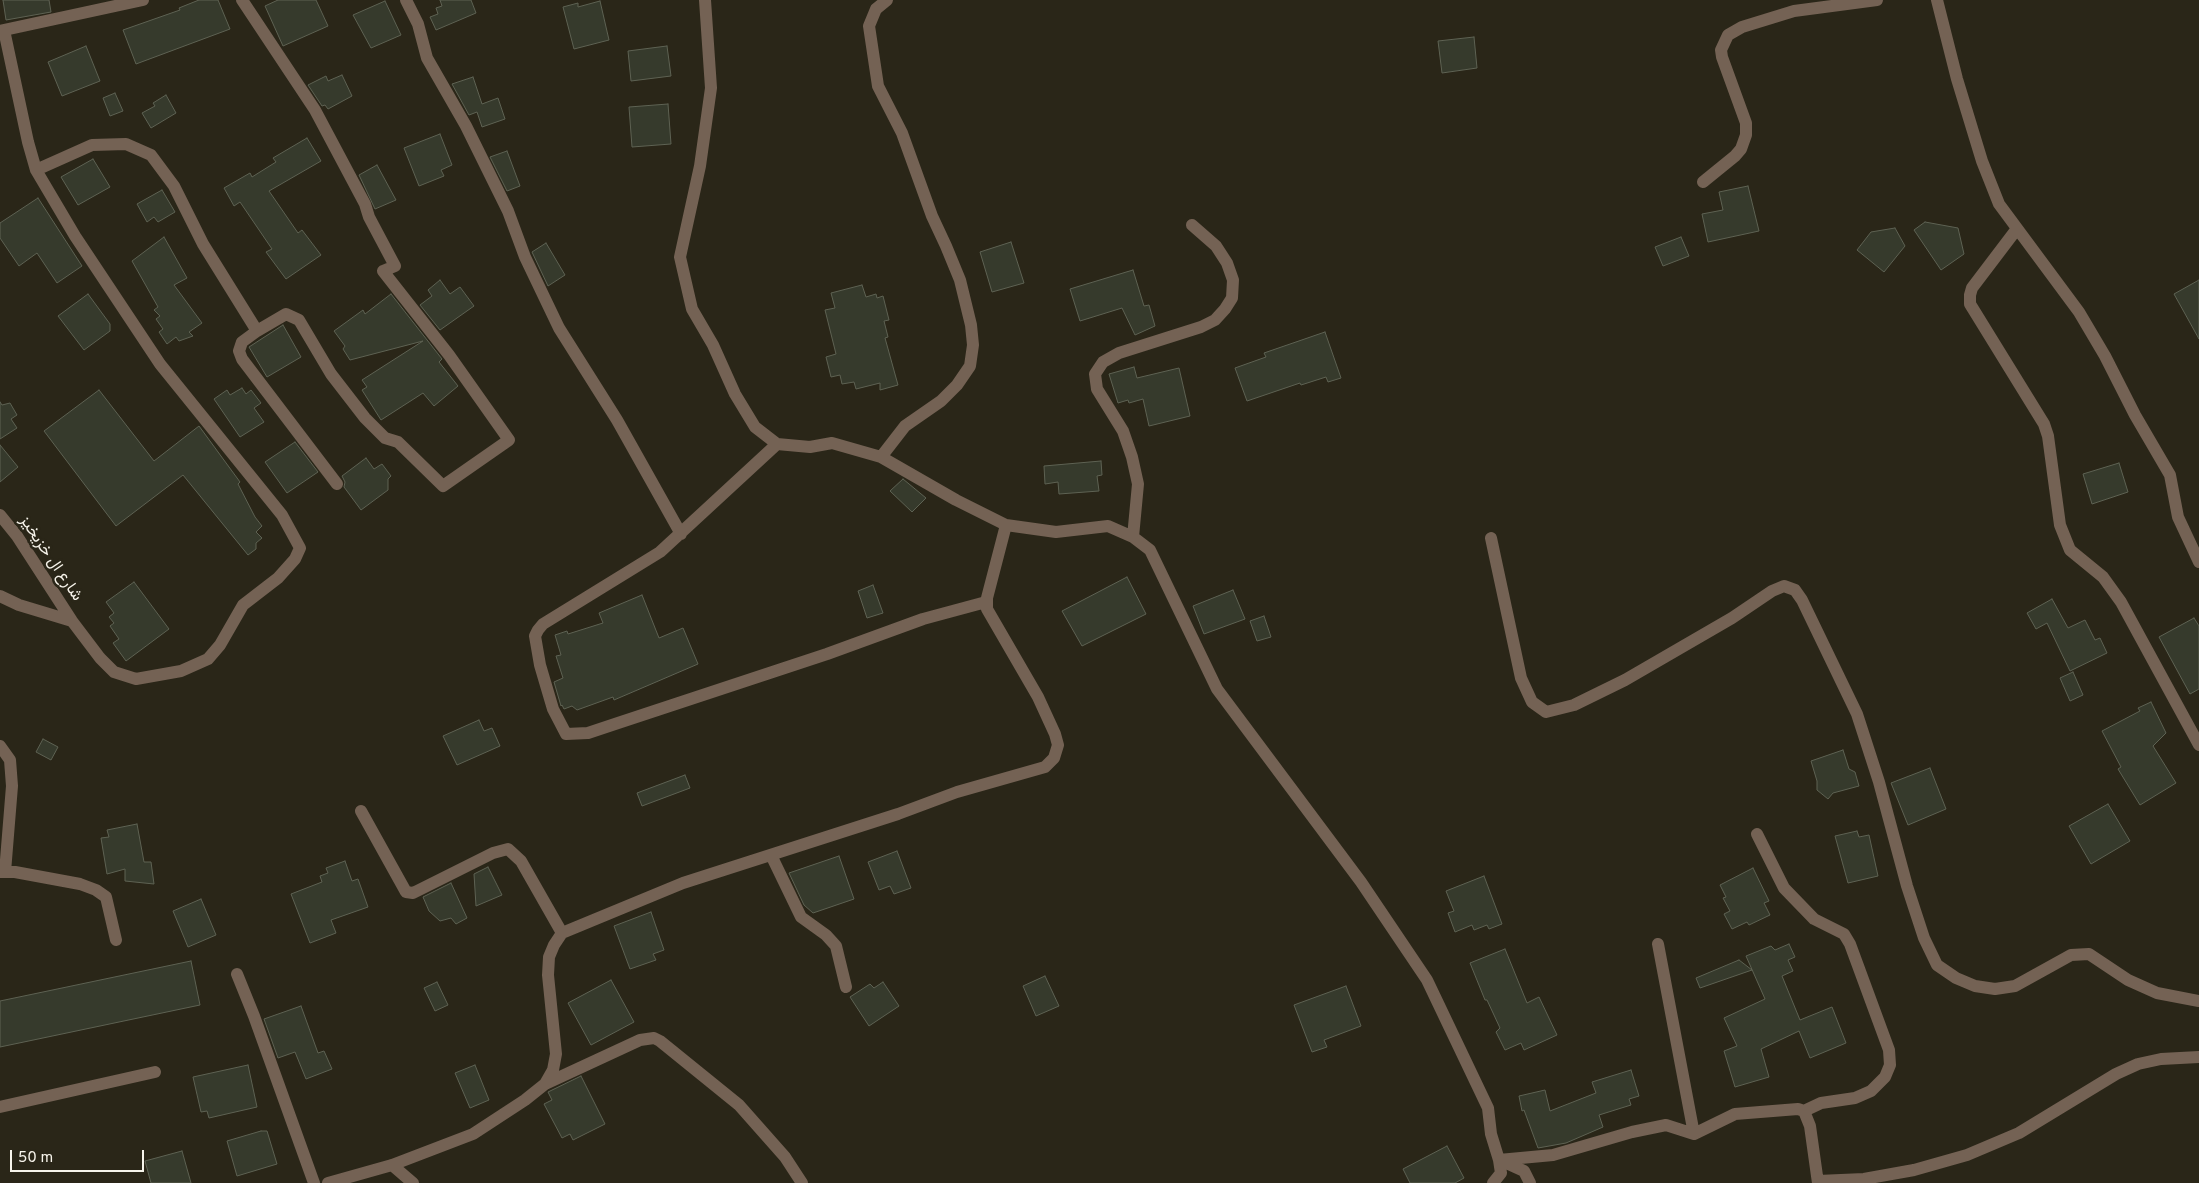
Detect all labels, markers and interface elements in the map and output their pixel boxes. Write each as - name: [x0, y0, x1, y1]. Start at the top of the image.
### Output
- street label: شارع ال خزيخيز: [14, 513, 86, 605]
- scale bar: [12, 1140, 146, 1172]
- text: 50 m: [18, 1149, 53, 1168]

